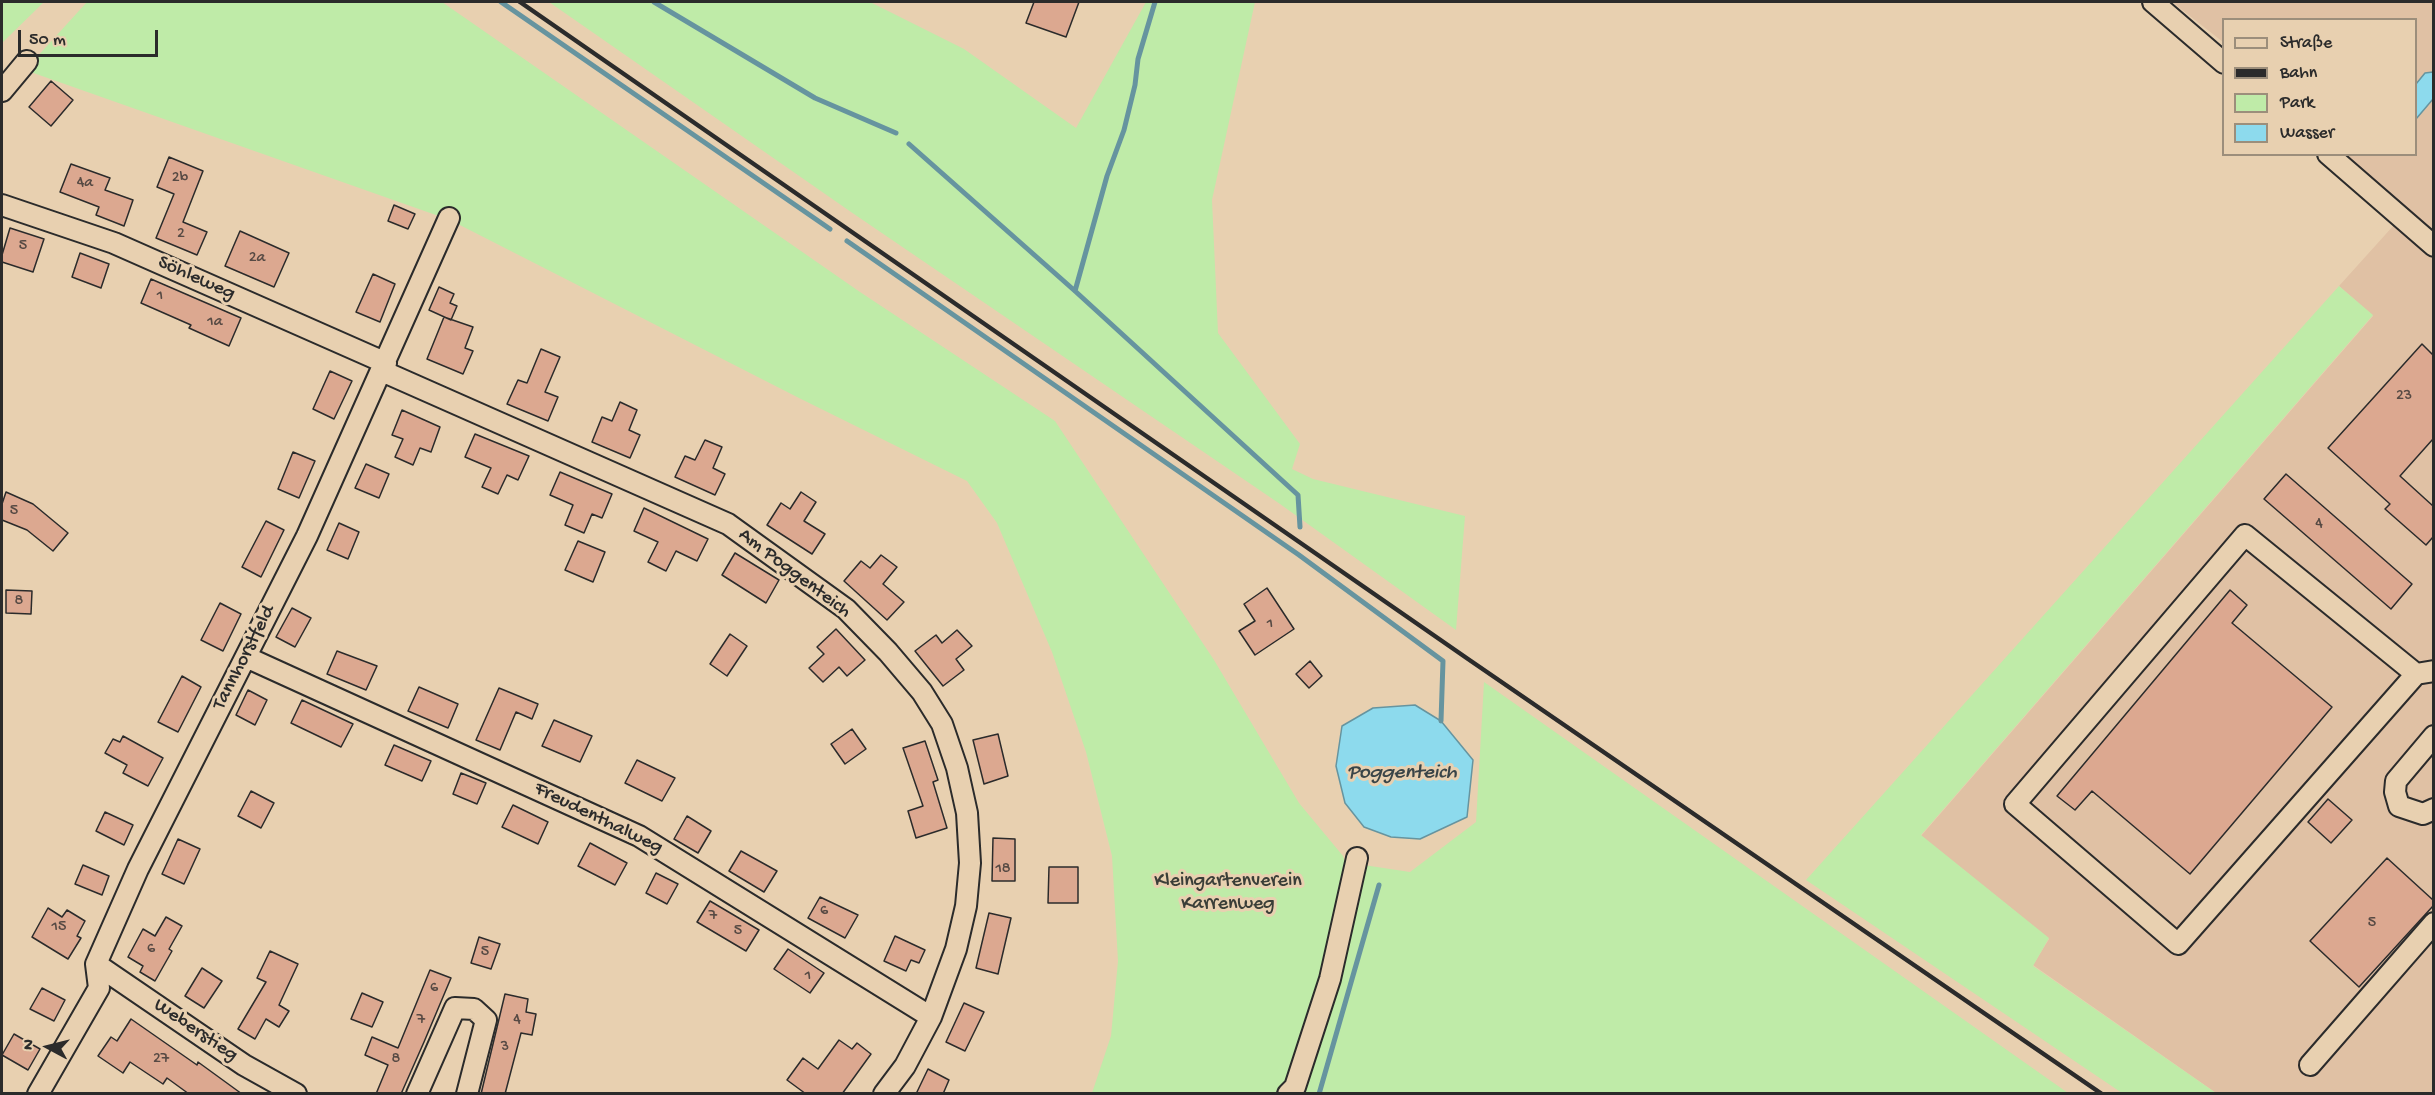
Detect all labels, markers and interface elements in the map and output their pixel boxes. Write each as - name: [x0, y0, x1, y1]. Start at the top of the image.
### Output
- scale bar: [21, 18, 160, 56]
- legend: [2222, 18, 2417, 156]
- text: 50 m: [29, 30, 66, 51]
- text: Straße: [2280, 33, 2332, 54]
- text: Bahn: [2280, 63, 2317, 84]
- text: Park: [2280, 93, 2314, 114]
- text: Wasser: [2280, 123, 2334, 144]
- house number: 2b: [172, 169, 188, 189]
- house number: 4a: [77, 174, 93, 194]
- house number: 2: [177, 225, 185, 245]
- house number: 5: [19, 237, 27, 257]
- house number: 2a: [249, 249, 265, 269]
- street label: Söhleweg: [154, 251, 238, 307]
- house number: 1: [157, 287, 163, 307]
- house number: 1a: [207, 313, 223, 333]
- house number: 23: [2396, 387, 2412, 407]
- house number: 5: [10, 502, 18, 522]
- house number: 4: [2315, 515, 2323, 535]
- street label: Am Poggenteich: [733, 524, 855, 624]
- house number: 8: [15, 592, 23, 612]
- street label: Tannhorstfeld: [208, 602, 282, 714]
- house number: 1: [1267, 615, 1273, 635]
- water label: Poggenteich: [1347, 761, 1457, 787]
- street label: Freudenthalweg: [530, 777, 666, 861]
- house number: 18: [995, 860, 1011, 880]
- park label: Kleingartenverein Karrenweg: [1154, 870, 1302, 917]
- house number: 6: [820, 902, 828, 922]
- house number: 7: [709, 907, 717, 927]
- house number: 5: [2368, 914, 2376, 934]
- house number: 15: [52, 918, 66, 938]
- house number: 5: [734, 922, 742, 942]
- house number: 6: [147, 940, 155, 960]
- house number: 5: [481, 943, 489, 963]
- house number: 1: [805, 967, 811, 987]
- house number: 6: [430, 979, 438, 999]
- street label: Weberstieg: [148, 994, 242, 1068]
- house number: 7: [417, 1011, 425, 1031]
- house number: 4: [513, 1011, 521, 1031]
- north arrow: [18, 1017, 78, 1077]
- text: N: [20, 1038, 40, 1051]
- house number: 3: [501, 1038, 509, 1058]
- house number: 27: [153, 1050, 169, 1070]
- house number: 8: [392, 1050, 400, 1070]

